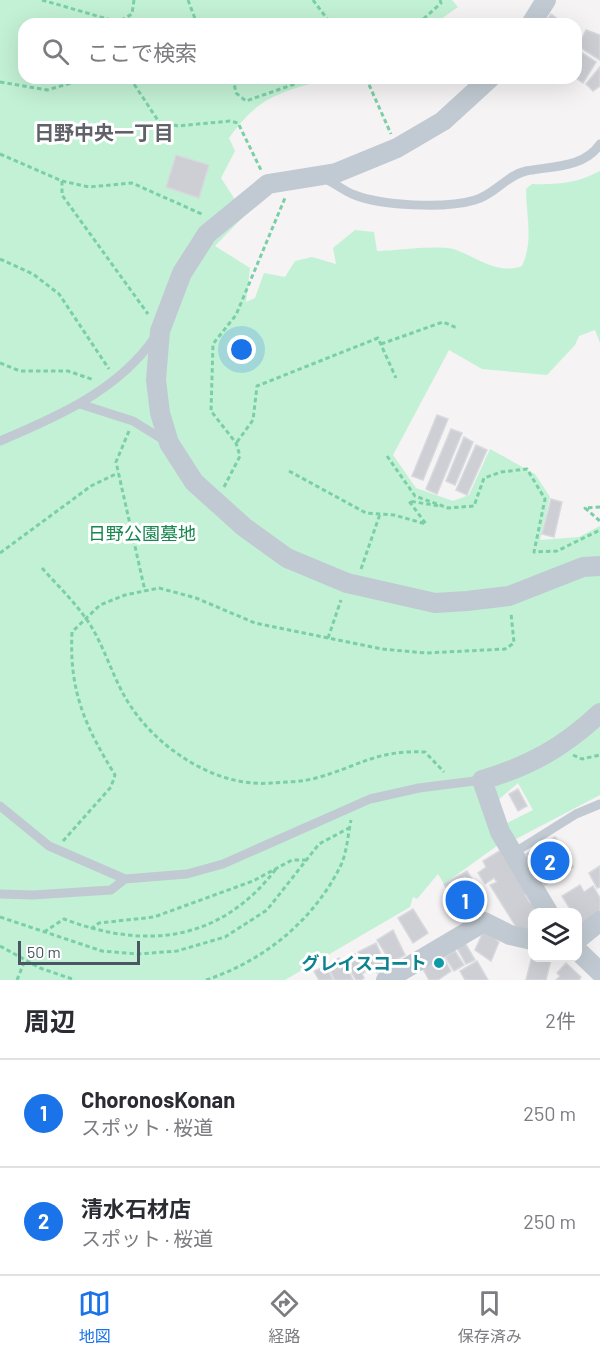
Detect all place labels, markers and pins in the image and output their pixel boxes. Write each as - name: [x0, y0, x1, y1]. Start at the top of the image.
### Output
- pin: 2: [530, 838, 570, 884]
- pin: 1: [446, 878, 484, 922]
- place label: グレイスコート: [302, 952, 427, 974]
- marker: グレイスコート: [432, 956, 446, 970]

